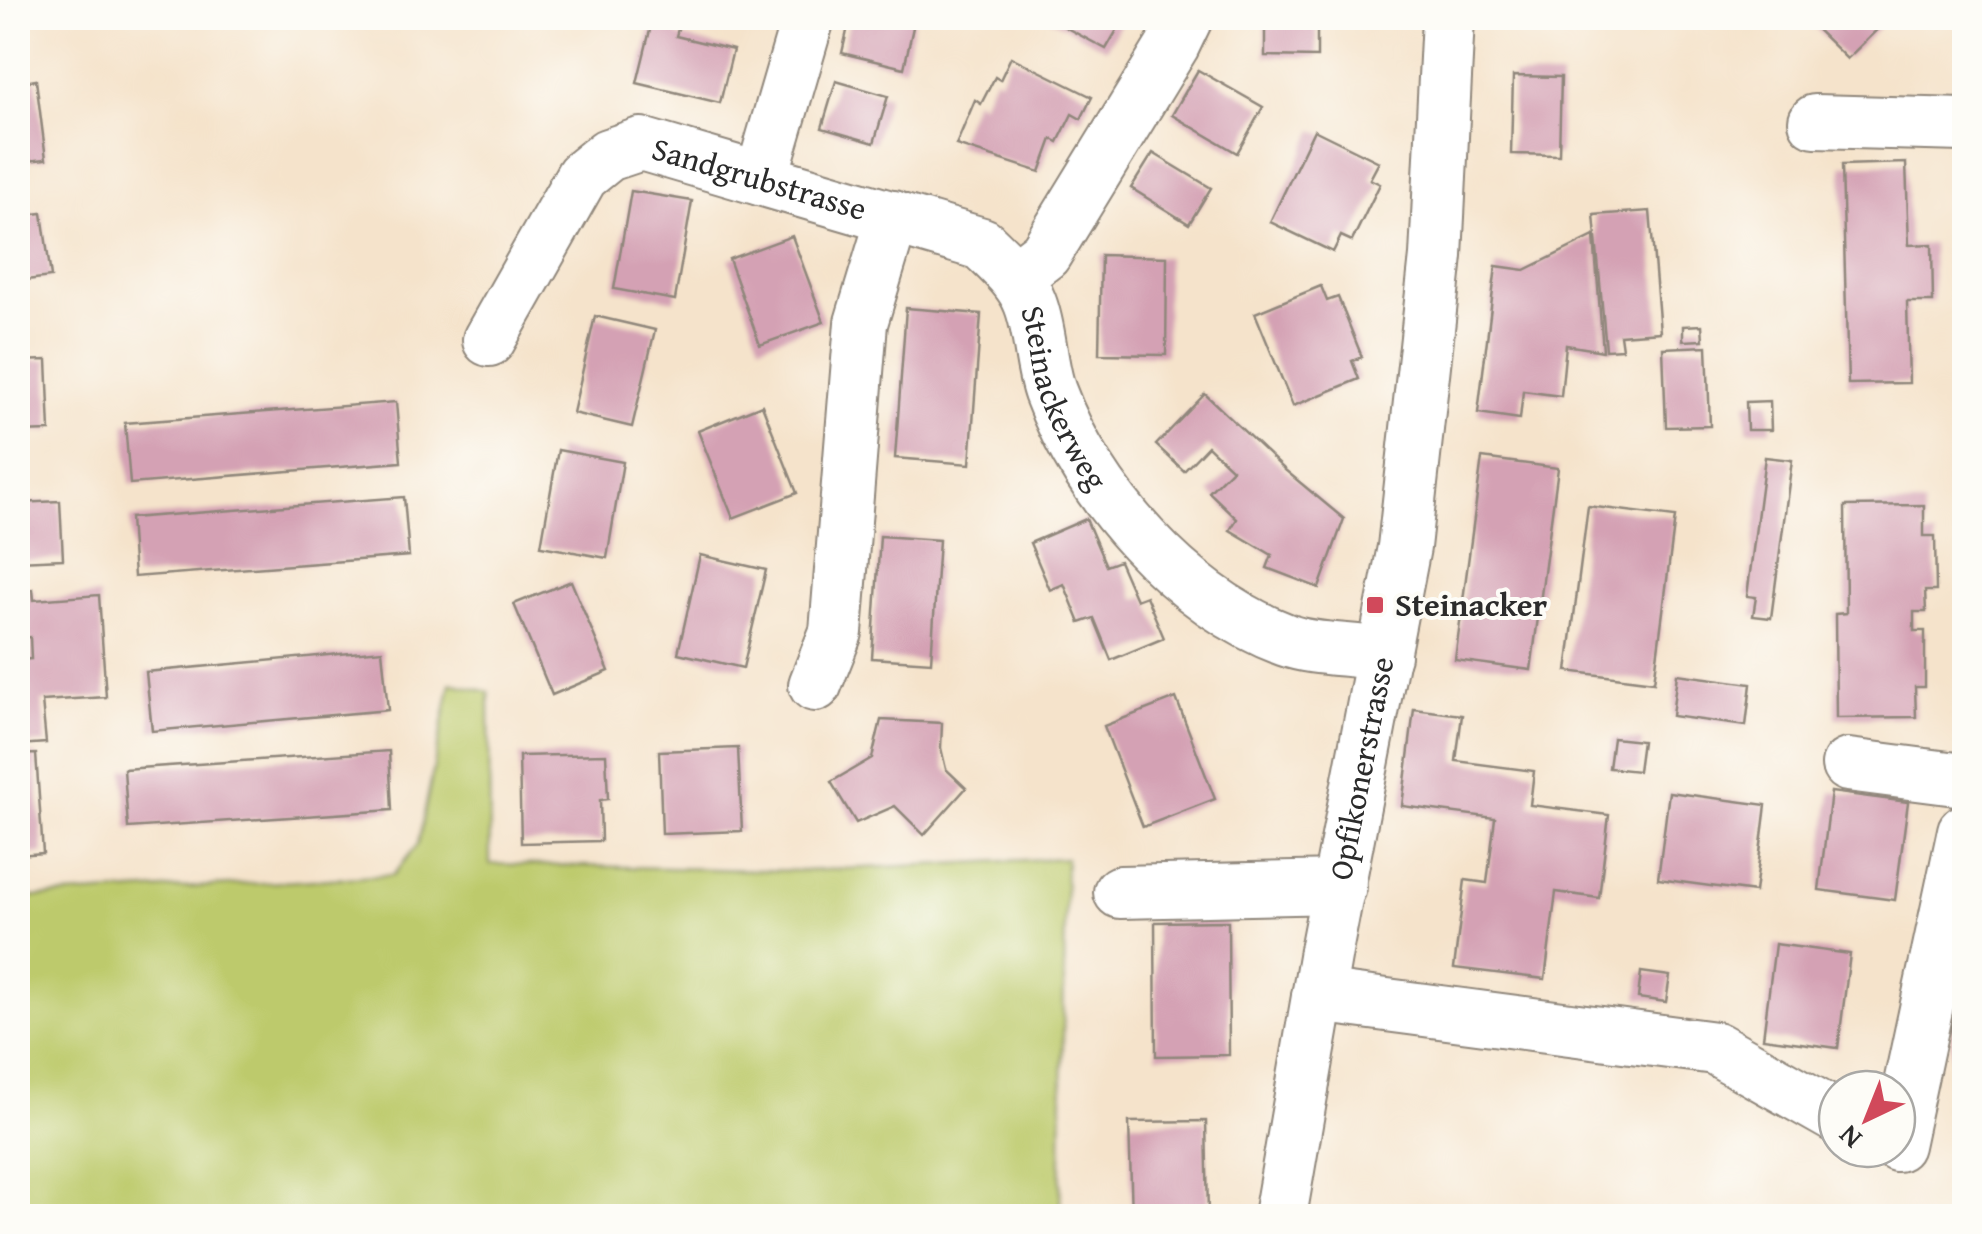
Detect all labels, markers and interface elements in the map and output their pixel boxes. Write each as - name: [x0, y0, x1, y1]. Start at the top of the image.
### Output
- street label: Sandgrubstrasse: [647, 125, 872, 232]
- street label: Steinackerweg: [1009, 300, 1120, 499]
- place label: Steinacker: [1395, 581, 1547, 628]
- marker: Steinacker: [1364, 594, 1386, 616]
- street label: Opfikonerstrasse: [1316, 653, 1405, 884]
- north arrow: [1817, 1069, 1917, 1169]
- text: N: [1829, 1116, 1870, 1159]

